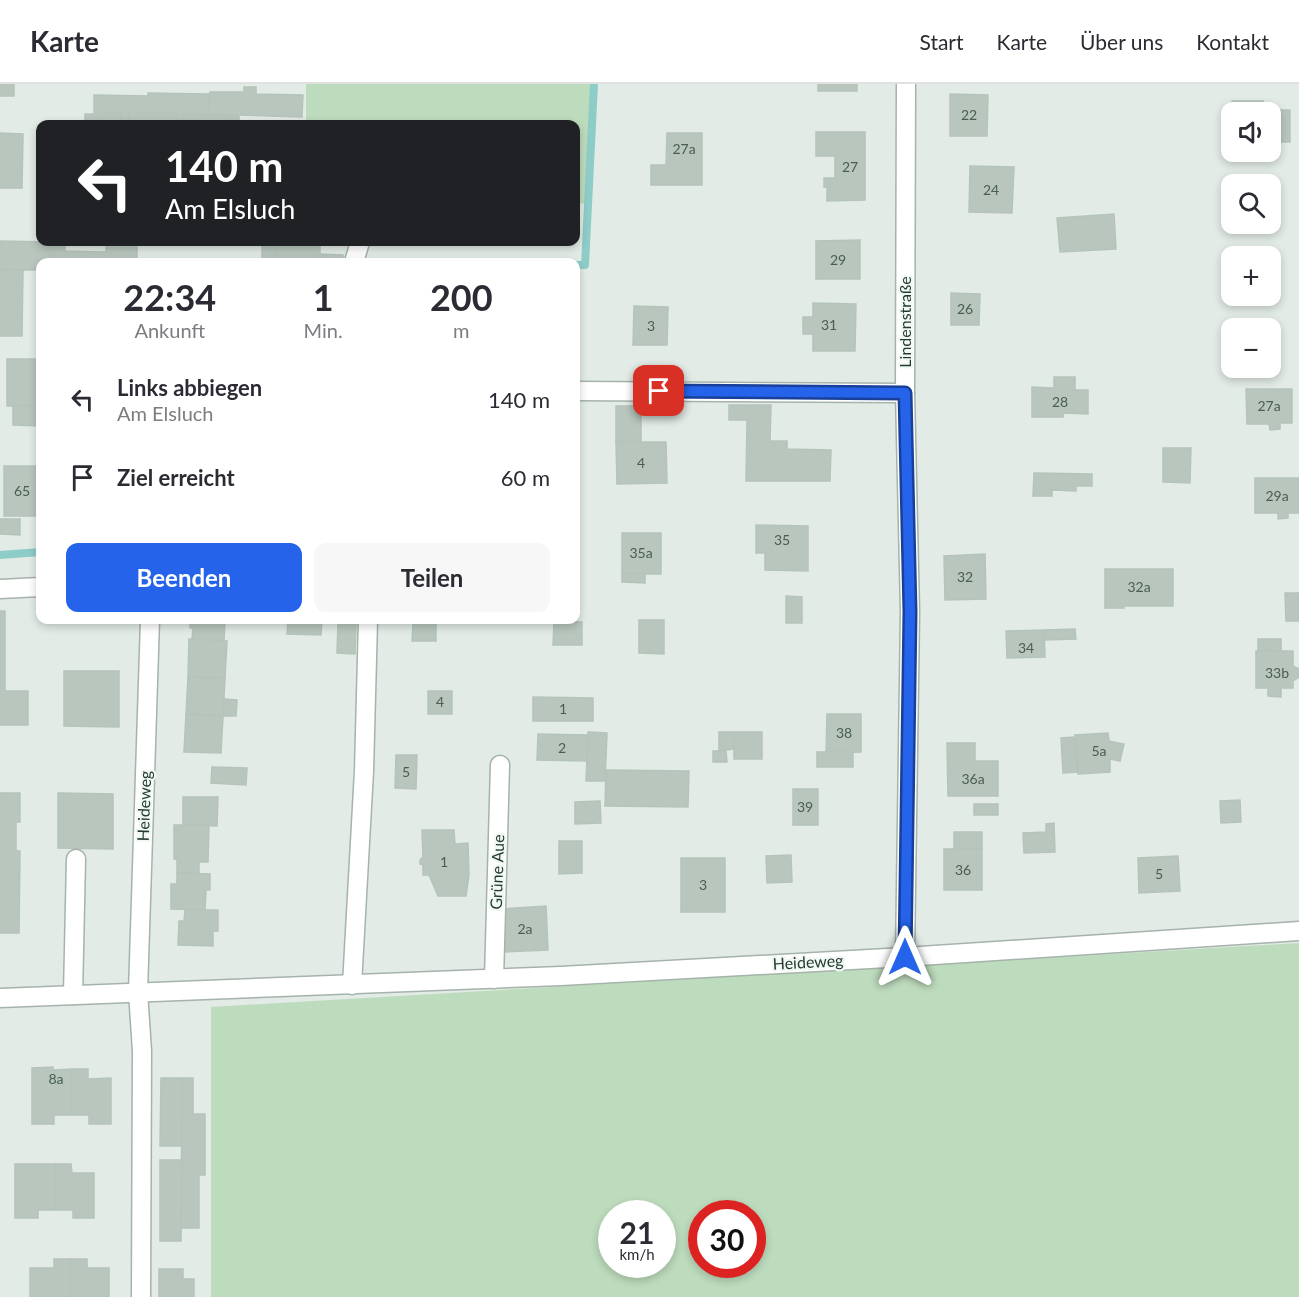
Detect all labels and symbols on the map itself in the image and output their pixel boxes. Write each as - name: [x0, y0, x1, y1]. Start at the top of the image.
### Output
- house number: 22: [961, 106, 977, 123]
- house number: 27a: [672, 140, 696, 157]
- house number: 27: [842, 158, 858, 175]
- house number: 24: [983, 181, 999, 198]
- house number: 29: [830, 251, 846, 268]
- street label: Lindenstraße: [895, 276, 914, 368]
- house number: 26: [957, 300, 973, 317]
- house number: 31: [821, 316, 837, 333]
- house number: 3: [647, 317, 655, 334]
- pin: [633, 365, 684, 416]
- house number: 28: [1052, 393, 1068, 410]
- house number: 27a: [1257, 397, 1281, 414]
- house number: 4: [637, 454, 645, 471]
- house number: 65: [14, 482, 30, 499]
- house number: 29a: [1265, 487, 1289, 504]
- house number: 35: [774, 531, 790, 548]
- house number: 35a: [629, 544, 653, 561]
- house number: 32: [957, 568, 973, 585]
- house number: 32a: [1127, 578, 1151, 595]
- house number: 34: [1018, 639, 1034, 656]
- house number: 33b: [1265, 664, 1289, 681]
- house number: 4: [436, 693, 444, 710]
- house number: 1: [559, 700, 567, 717]
- house number: 38: [836, 724, 852, 741]
- house number: 2: [558, 739, 566, 756]
- house number: 5a: [1091, 742, 1107, 759]
- house number: 5: [402, 763, 410, 780]
- street label: Heideweg: [133, 770, 154, 842]
- house number: 36a: [961, 770, 985, 787]
- house number: 39: [797, 798, 813, 815]
- street label: Grüne Aue: [486, 834, 507, 910]
- house number: 1: [440, 853, 448, 870]
- house number: 36: [955, 861, 971, 878]
- house number: 5: [1155, 865, 1163, 882]
- house number: 3: [699, 876, 707, 893]
- house number: 2a: [517, 920, 533, 937]
- position arrow: [873, 925, 937, 989]
- street label: Heideweg: [772, 950, 844, 973]
- house number: 8a: [48, 1070, 64, 1087]
- speed limit sign: 30: [688, 1200, 766, 1278]

